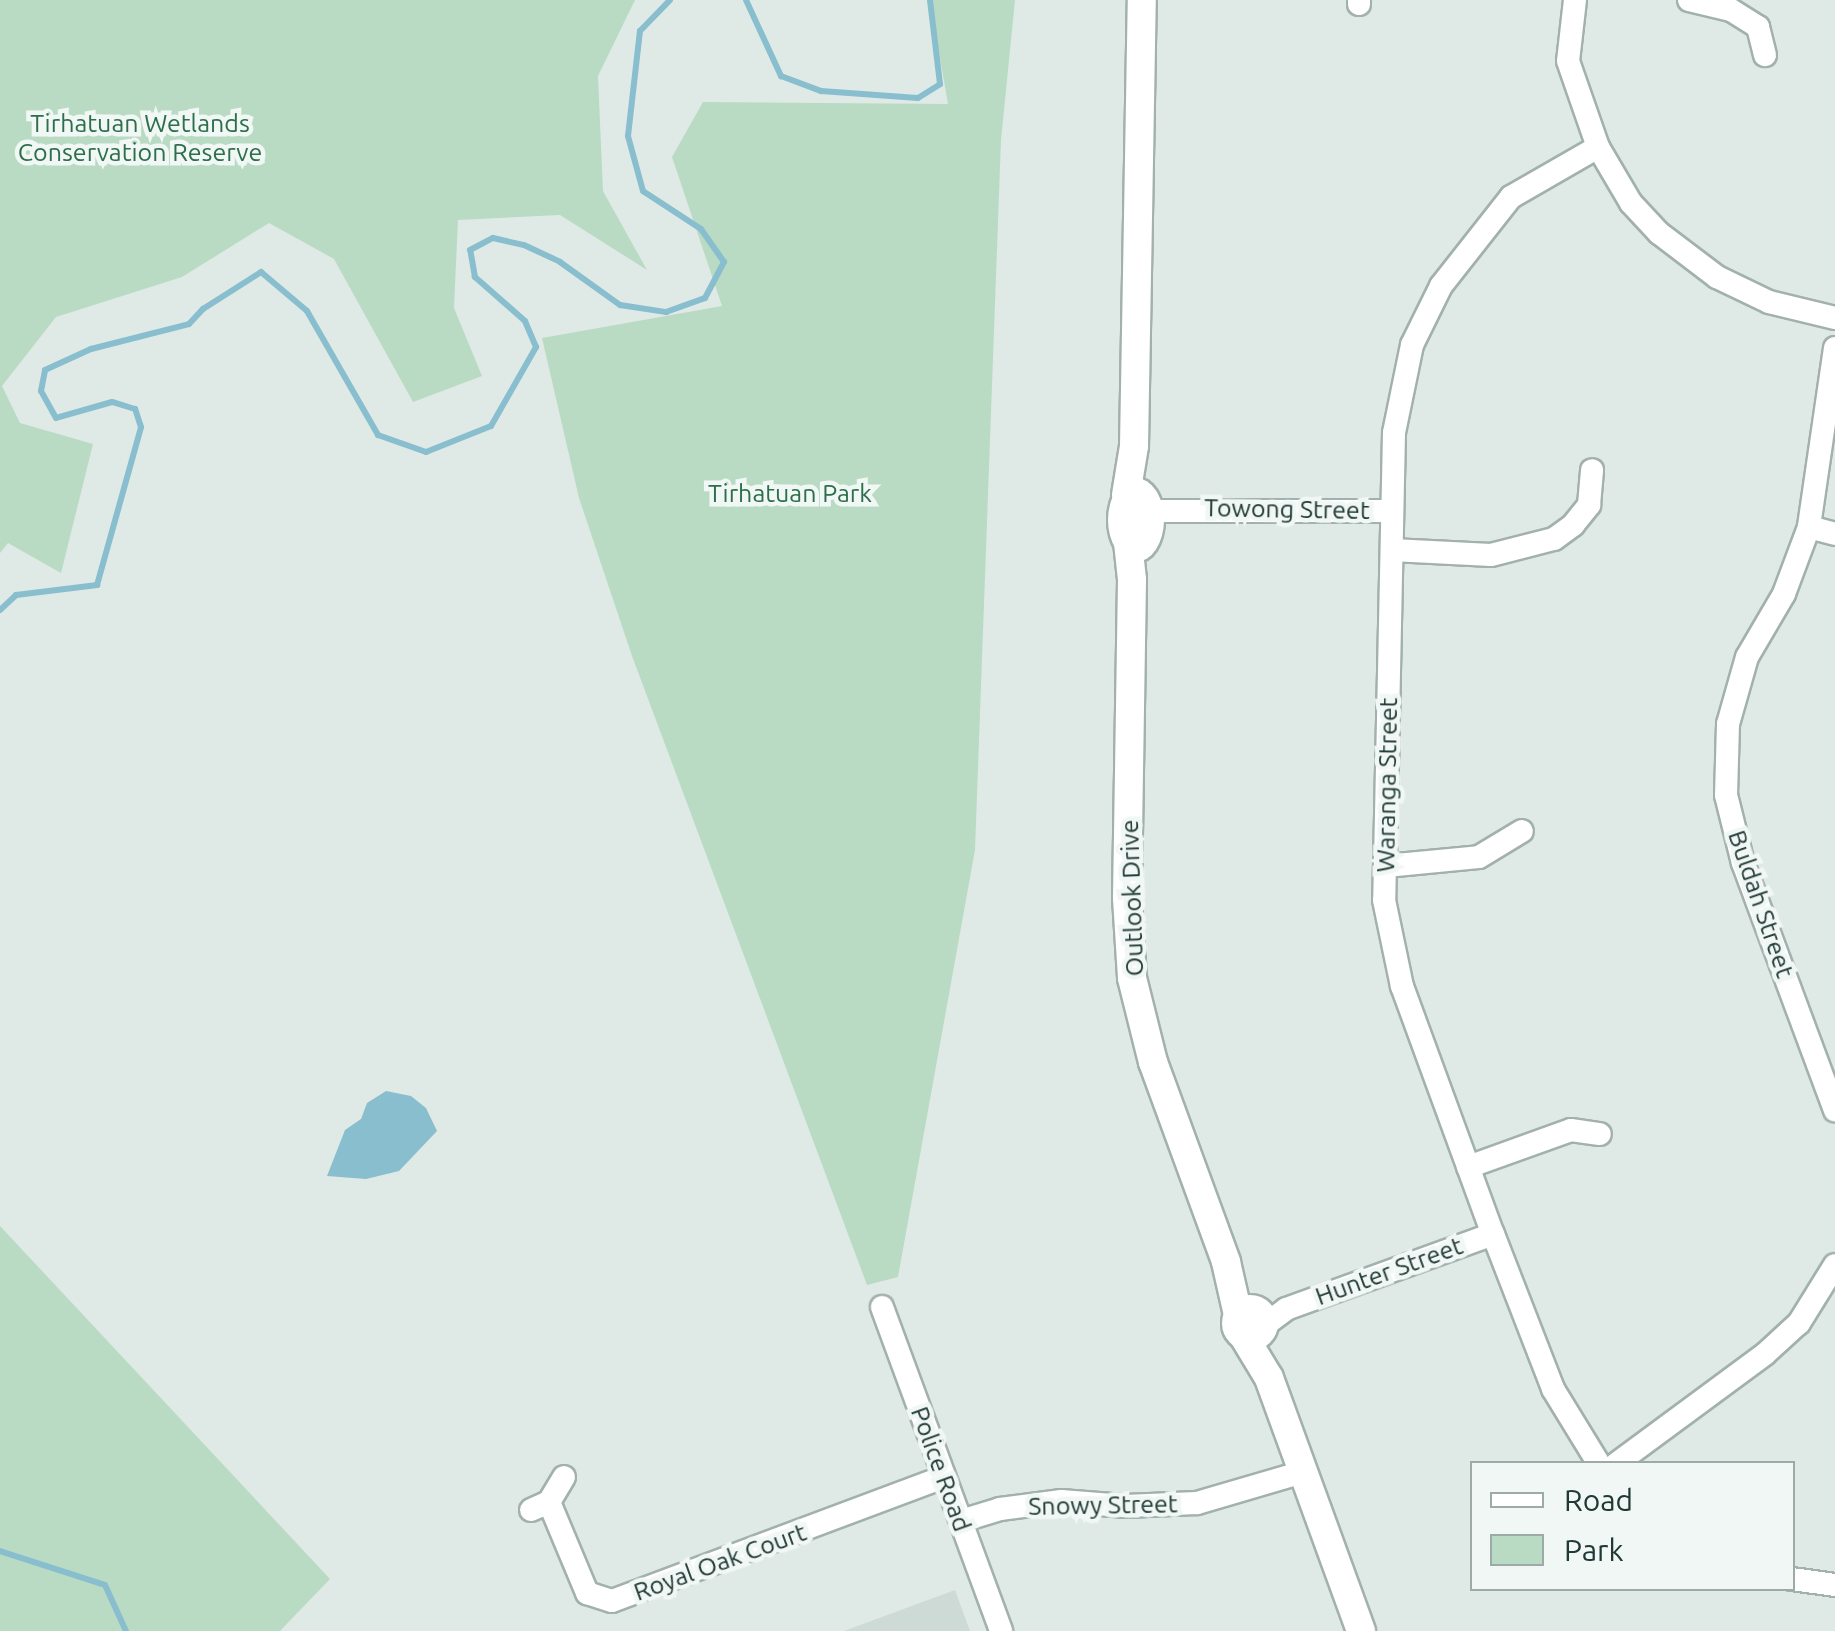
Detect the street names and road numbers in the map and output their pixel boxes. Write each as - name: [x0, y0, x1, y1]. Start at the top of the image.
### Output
- street label: Towong Street: [1204, 493, 1370, 525]
- street label: Waranga Street: [1370, 697, 1404, 873]
- street label: Outlook Drive: [1114, 819, 1150, 977]
- street label: Buldah Street: [1722, 826, 1800, 982]
- street label: Hunter Street: [1311, 1230, 1467, 1312]
- street label: Police Road: [905, 1402, 977, 1536]
- street label: Snowy Street: [1028, 1489, 1178, 1521]
- street label: Royal Oak Court: [630, 1517, 810, 1607]

